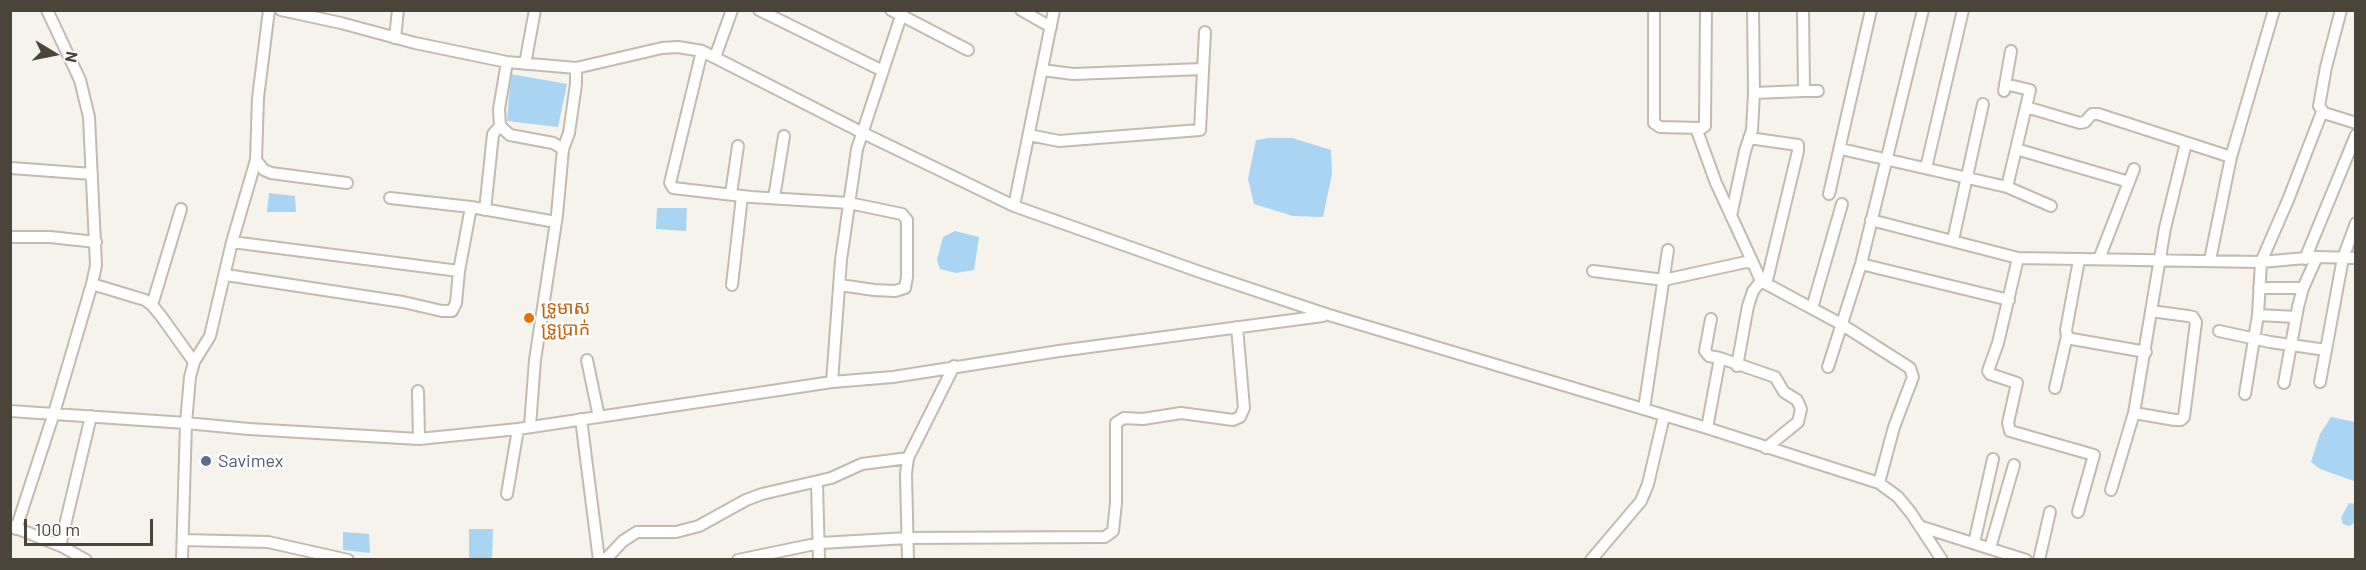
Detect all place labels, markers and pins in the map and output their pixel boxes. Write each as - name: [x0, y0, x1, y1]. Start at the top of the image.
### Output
- place label: ទ្រូមាស ទ្រូប្រាក់: [541, 297, 590, 340]
- marker: ទ្រូមាស ទ្រូប្រាក់: [522, 311, 536, 325]
- place label: Savimex: [218, 450, 283, 472]
- marker: Savimex: [199, 454, 213, 468]

